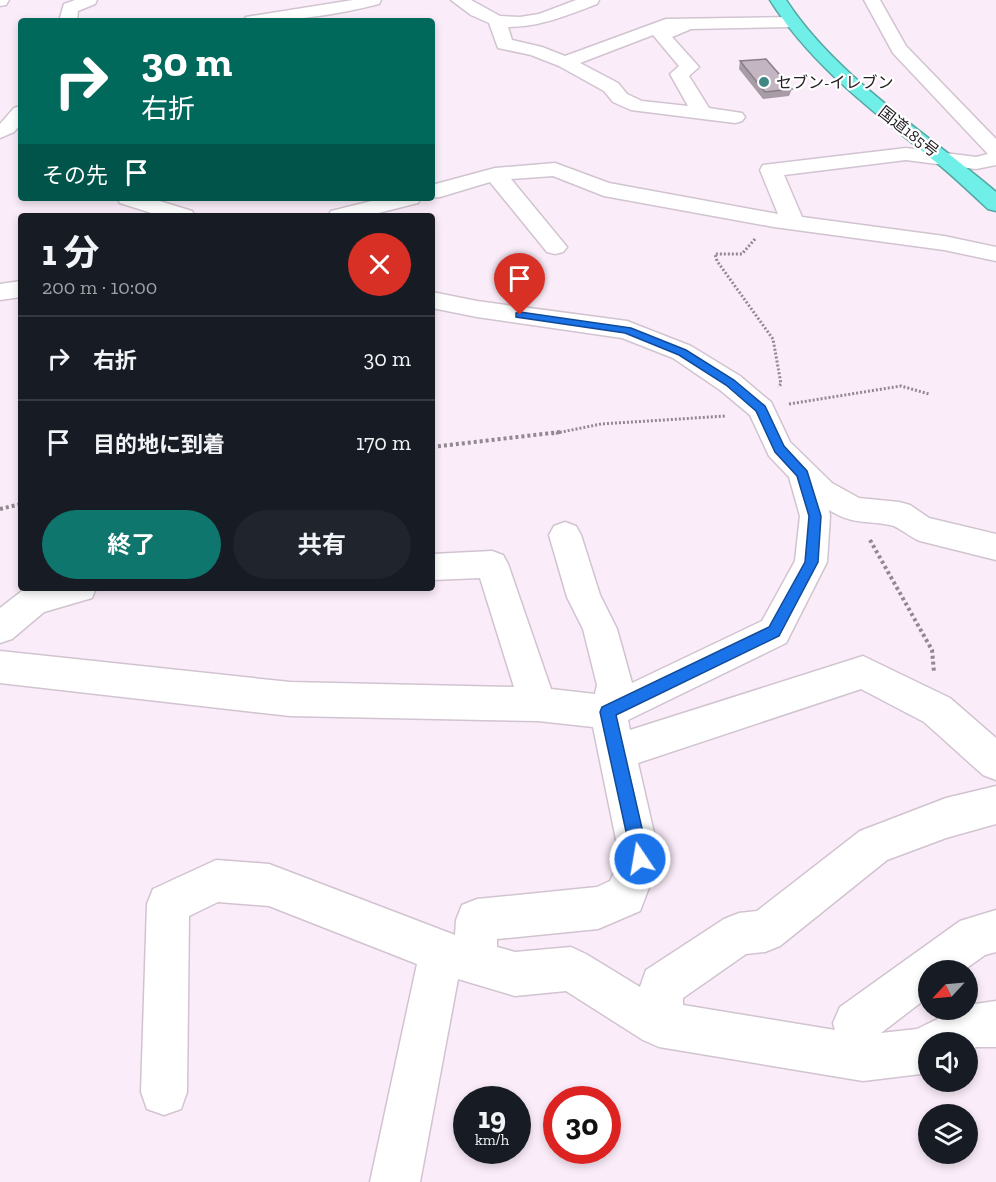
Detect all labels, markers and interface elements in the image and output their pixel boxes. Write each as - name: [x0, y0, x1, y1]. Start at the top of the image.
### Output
- text: 30 m: [141, 36, 232, 87]
- icon: right: [42, 42, 120, 120]
- place label: セブン-イレブン: [776, 73, 894, 92]
- marker: セブン-イレブン: [757, 75, 771, 89]
- text: 右折: [141, 93, 195, 125]
- street label: 国道185号: [875, 102, 943, 161]
- icon: arrive: [120, 156, 153, 189]
- text: その先: [42, 162, 108, 189]
- text: 1 分: [42, 231, 99, 274]
- button: close: [348, 233, 411, 296]
- pin: [494, 253, 545, 315]
- icon: arrive: [503, 262, 536, 295]
- text: 200 m · 10:00: [42, 275, 157, 299]
- icon: right: [42, 342, 75, 375]
- text: 30 m: [364, 345, 411, 372]
- text: 右折: [93, 347, 137, 374]
- icon: arrive: [42, 426, 75, 459]
- text: 170 m: [356, 429, 411, 456]
- text: 目的地に到着: [93, 431, 225, 458]
- button: 終了: [42, 510, 221, 579]
- button: 共有: [233, 510, 411, 579]
- position arrow: [608, 827, 672, 891]
- north arrow: [918, 960, 978, 1020]
- map controls: [918, 960, 978, 1164]
- button: sound: [918, 1032, 978, 1092]
- speed limit sign: 30: [543, 1086, 621, 1164]
- text: 19: [478, 1100, 506, 1136]
- button: layers: [918, 1104, 978, 1164]
- text: km/h: [475, 1131, 509, 1149]

